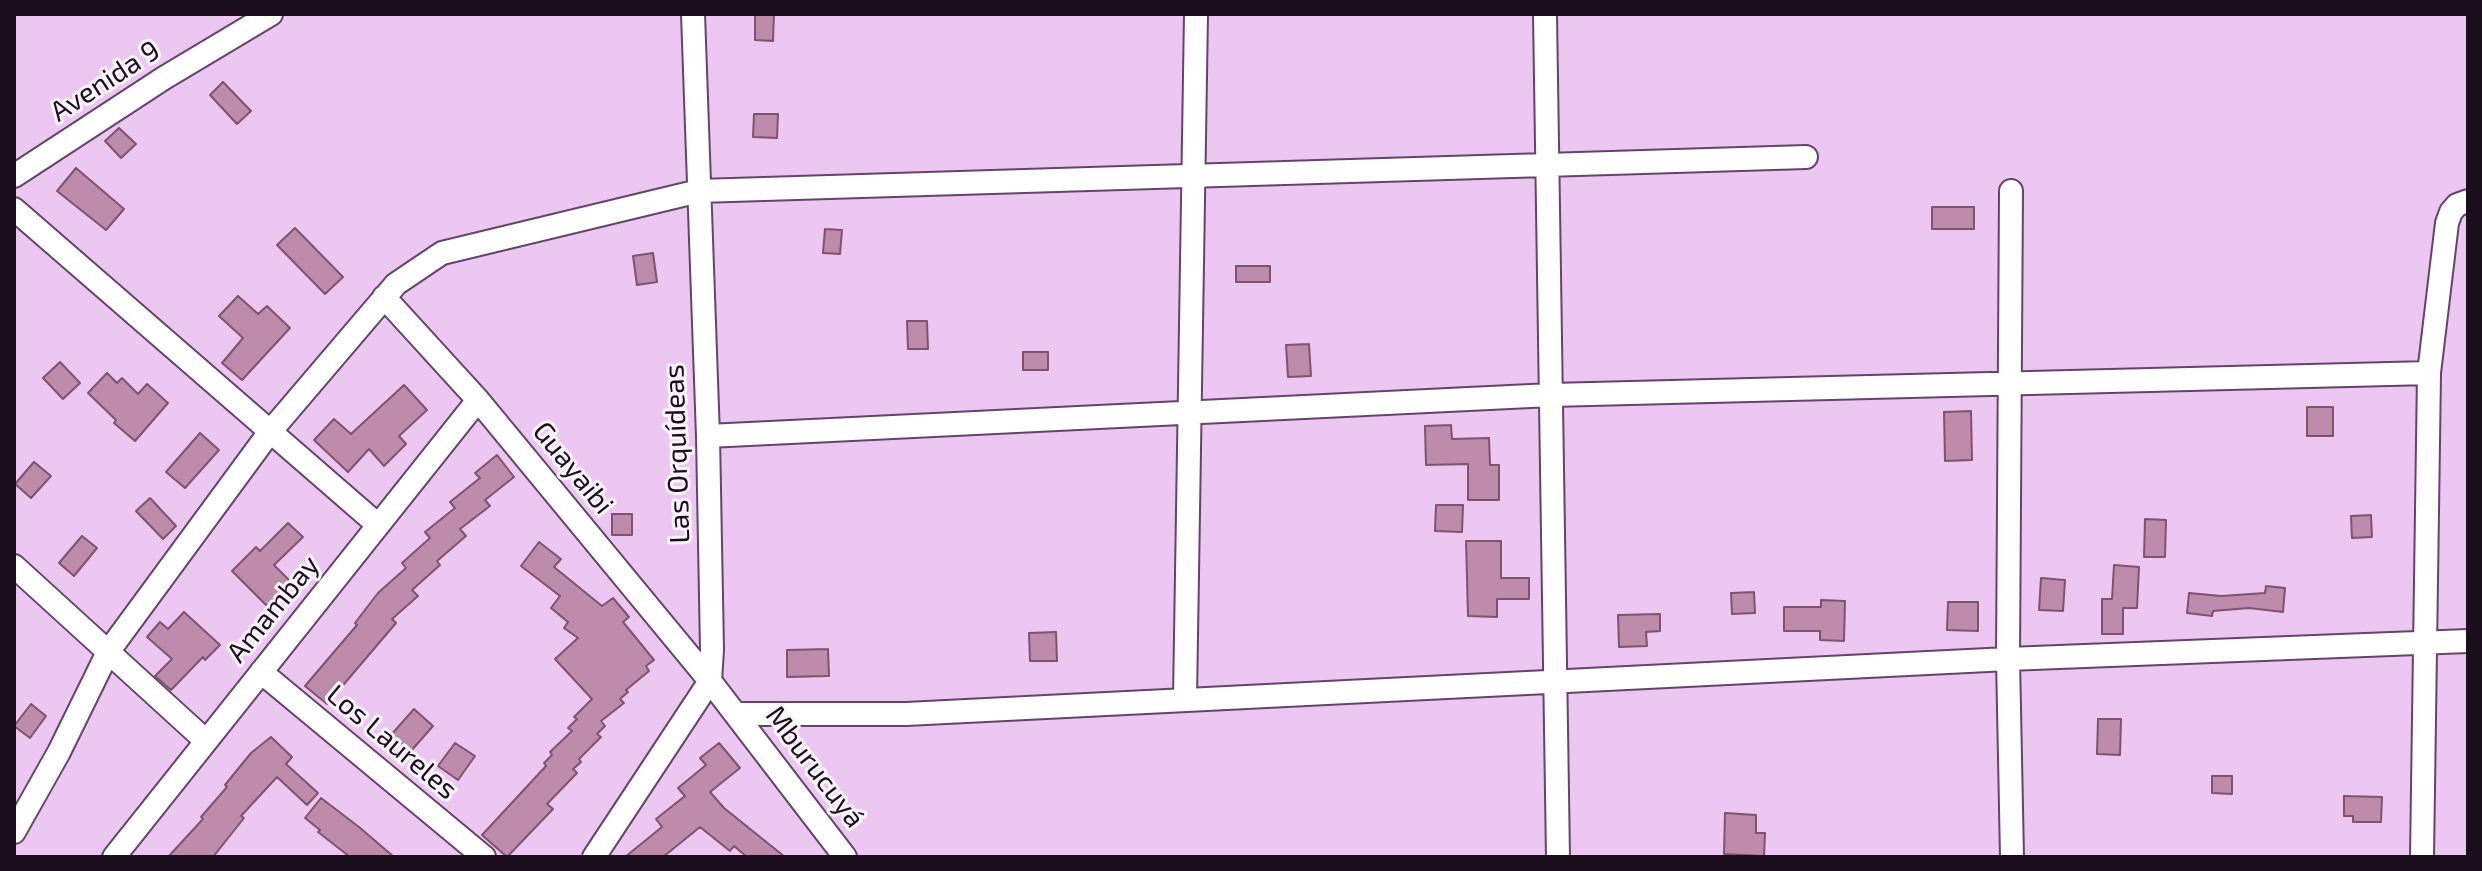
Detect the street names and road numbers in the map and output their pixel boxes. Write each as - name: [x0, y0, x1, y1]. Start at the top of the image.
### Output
- street label: Avenida 9: [44, 33, 166, 129]
- street label: Las Orquídeas: [657, 364, 697, 544]
- street label: Guayaibi: [526, 415, 620, 521]
- street label: Amambay: [220, 549, 326, 669]
- street label: Los Laureles: [320, 678, 464, 806]
- street label: Mburucuyá: [758, 700, 872, 834]

